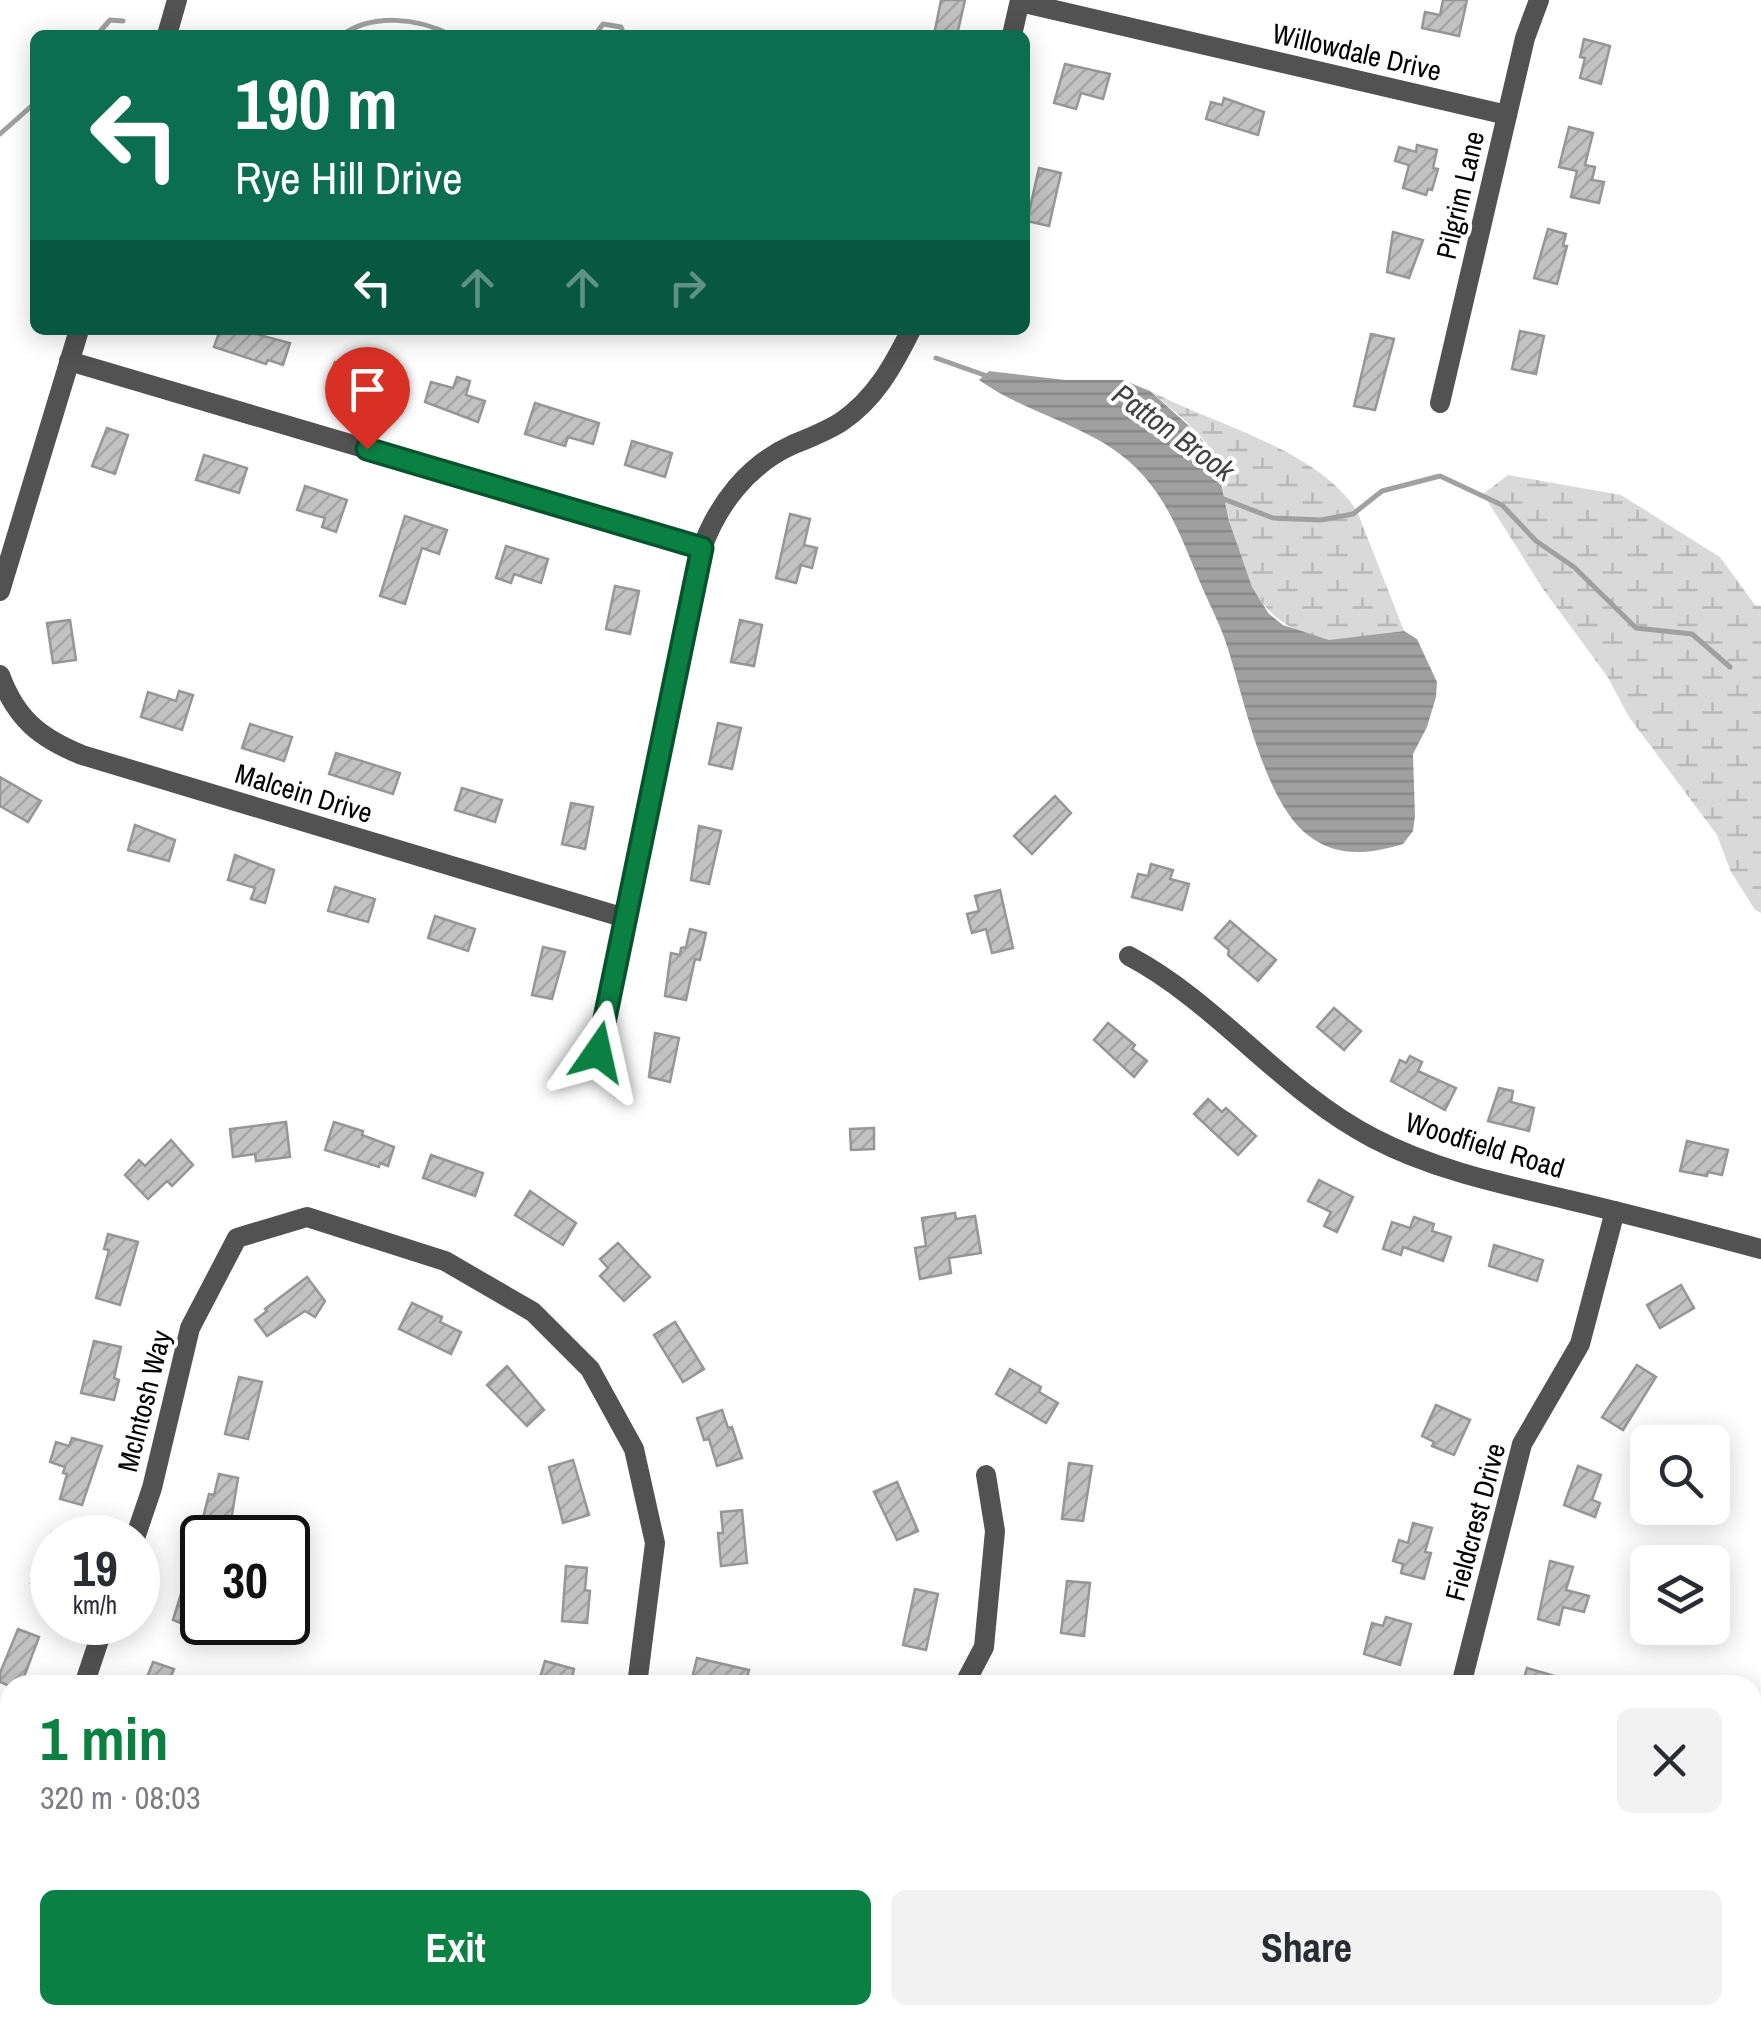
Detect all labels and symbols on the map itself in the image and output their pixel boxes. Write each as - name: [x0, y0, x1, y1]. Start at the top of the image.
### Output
- street label: Willowdale Drive: [1269, 14, 1445, 90]
- street label: Pilgrim Lane: [1427, 127, 1493, 263]
- pin: [325, 347, 410, 450]
- water label: Patton Brook: [1105, 374, 1245, 491]
- street label: Malcein Drive: [231, 754, 377, 832]
- position arrow: [546, 1000, 650, 1104]
- street label: Woodfield Road: [1401, 1103, 1569, 1187]
- street label: McIntosh Way: [108, 1326, 180, 1476]
- street label: Fieldcrest Drive: [1436, 1439, 1514, 1605]
- speed limit sign: 30: [180, 1515, 310, 1645]

